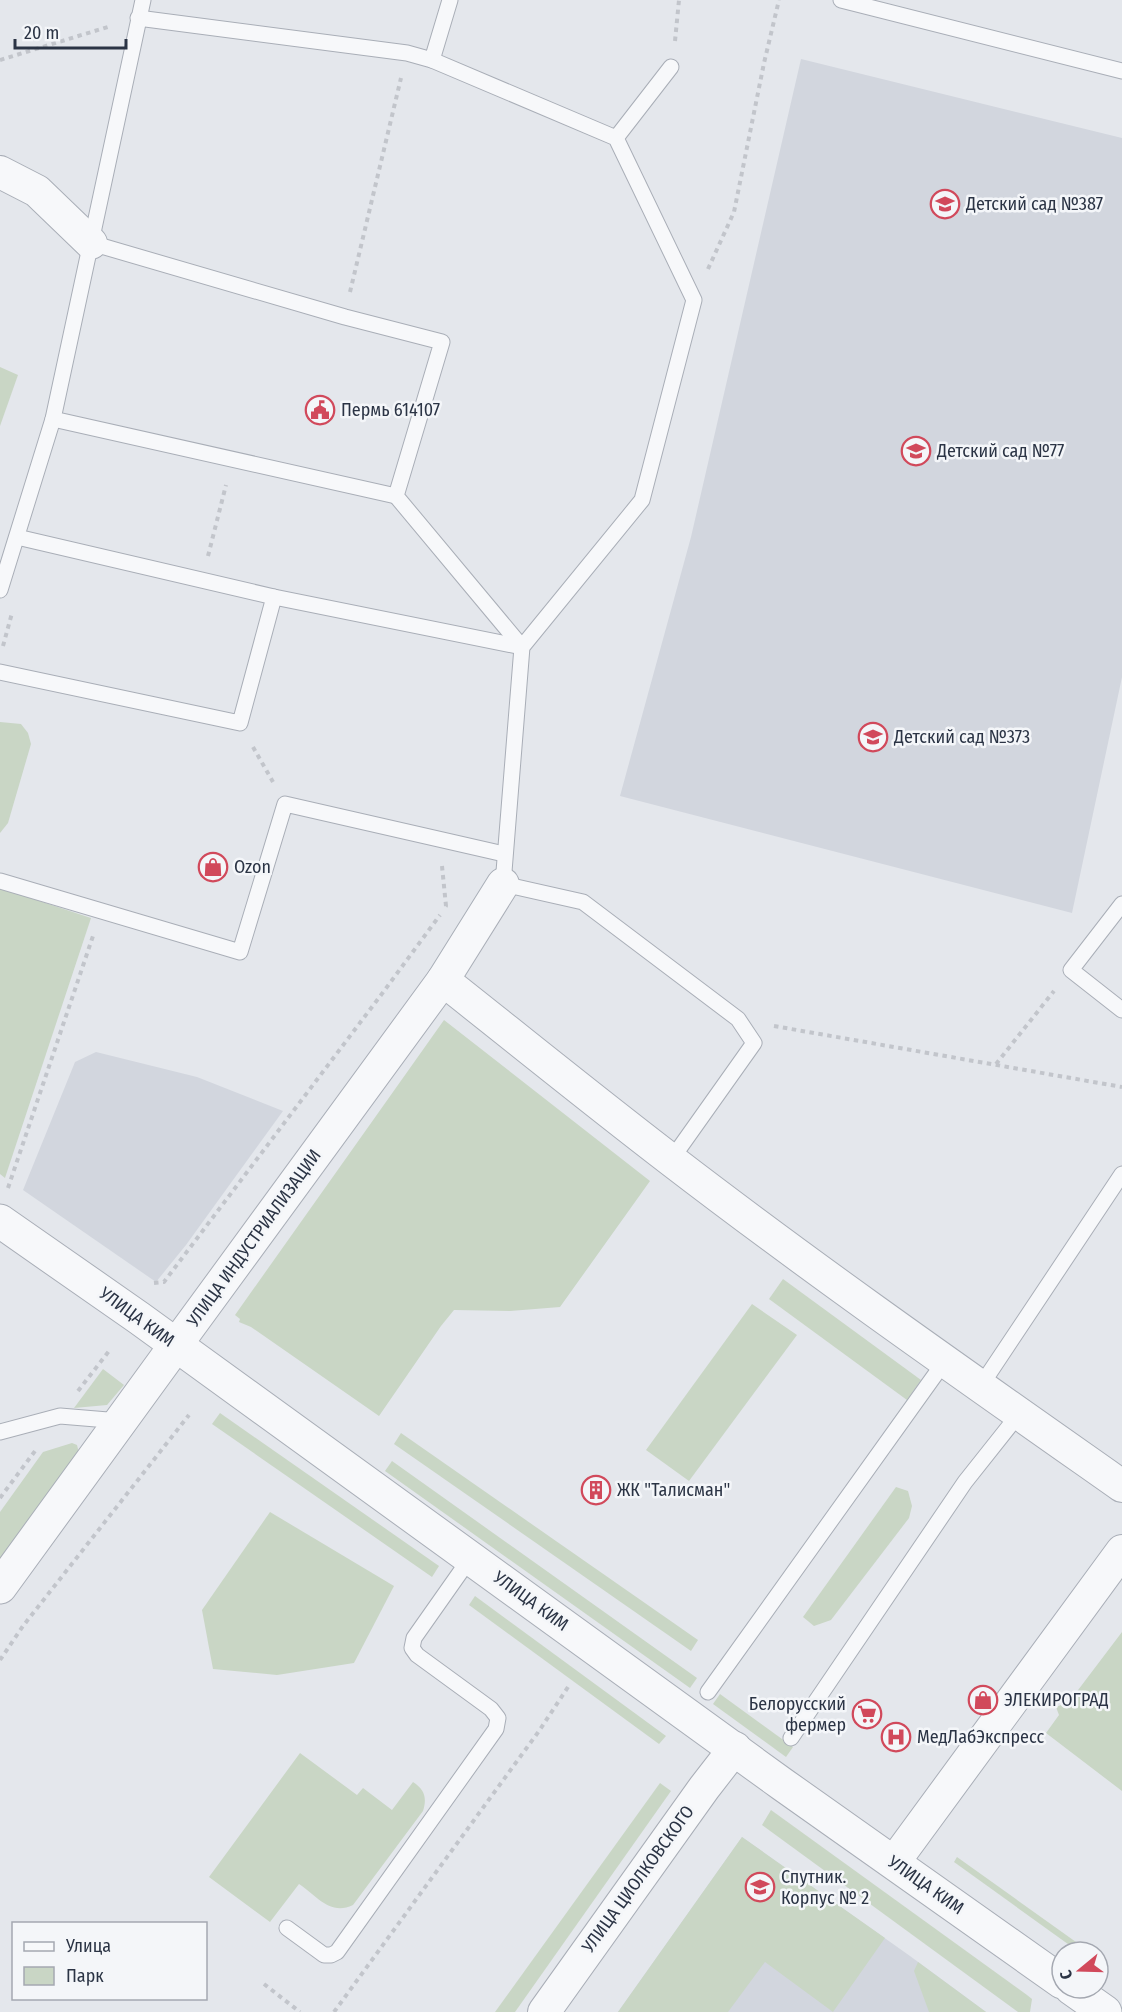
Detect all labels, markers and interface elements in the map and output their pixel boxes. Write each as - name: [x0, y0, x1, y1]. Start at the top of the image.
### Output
- scale bar: [15, 12, 126, 50]
- text: 20 m: [24, 22, 59, 44]
- school or university icon: Детский сад №387: [929, 188, 961, 220]
- place label: Детский сад №387: [965, 193, 1103, 215]
- public building icon: Пермь 614107: [304, 394, 336, 426]
- place label: Пермь 614107: [341, 399, 440, 421]
- school or university icon: Детский сад №77: [900, 435, 932, 467]
- place label: Детский сад №77: [936, 440, 1064, 462]
- school or university icon: Детский сад №373: [857, 721, 889, 753]
- place label: Детский сад №373: [893, 726, 1030, 748]
- shop icon: Ozon: [197, 851, 229, 883]
- place label: Ozon: [234, 856, 271, 878]
- street label: УЛИЦА ИНДУСТРИАЛИЗАЦИИ: [182, 1145, 326, 1332]
- street label: УЛИЦА КИМ: [94, 1282, 179, 1352]
- building icon: ЖК "Талисман": [580, 1474, 612, 1506]
- place label: ЖК "Талисман": [617, 1479, 730, 1501]
- street label: УЛИЦА КИМ: [488, 1566, 573, 1636]
- shop icon: ЭЛЕКИРОГРАД: [967, 1684, 999, 1716]
- place label: ЭЛЕКИРОГРАД: [1004, 1689, 1109, 1711]
- place label: Белорусский фермер: [749, 1693, 846, 1736]
- supermarket icon: Белорусский фермер: [851, 1698, 883, 1730]
- hospital icon: МедЛабЭкспресс: [880, 1721, 912, 1753]
- place label: МедЛабЭкспресс: [917, 1726, 1044, 1748]
- street label: УЛИЦА ЦИОЛКОВСКОГО: [577, 1801, 699, 1958]
- street label: УЛИЦА КИМ: [883, 1850, 968, 1919]
- place label: Спутник. Корпус № 2: [781, 1866, 869, 1909]
- school or university icon: Спутник. Корпус № 2: [744, 1871, 776, 1903]
- legend: [12, 1922, 207, 2000]
- text: Улица: [65, 1935, 111, 1957]
- north arrow: [1050, 1940, 1110, 2000]
- text: Парк: [66, 1965, 104, 1987]
- text: С: [1056, 1967, 1077, 1982]

